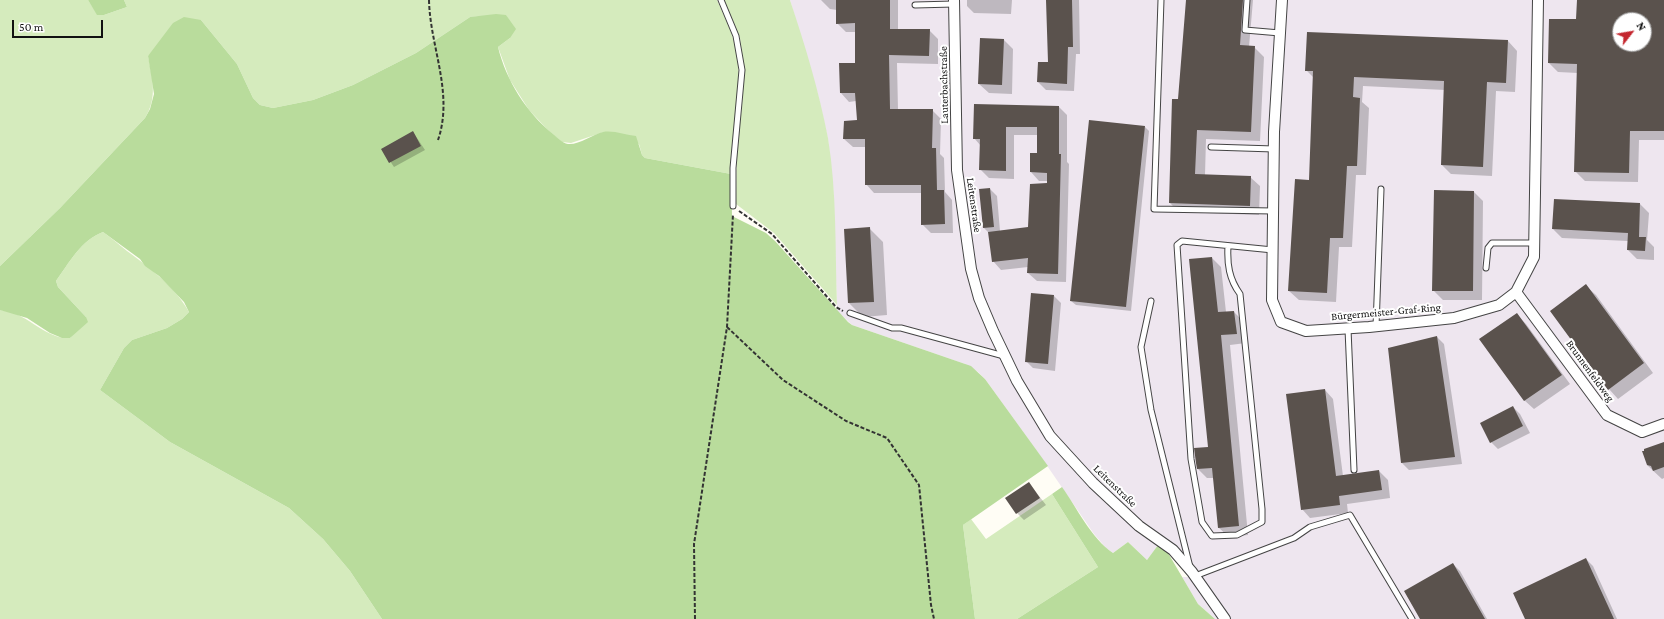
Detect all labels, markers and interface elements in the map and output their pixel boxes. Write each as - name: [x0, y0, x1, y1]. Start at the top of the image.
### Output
- scale bar: [14, 12, 105, 38]
- north arrow: [1612, 12, 1652, 52]
- text: 50 m: [19, 20, 43, 34]
- text: N: [1634, 20, 1649, 33]
- street label: Lauterbachstraße: [937, 46, 951, 124]
- street label: Leitenstraße: [964, 177, 984, 233]
- street label: Bürgermeister-Graf-Ring: [1331, 301, 1441, 323]
- street label: Brunnenfeldweg: [1563, 338, 1617, 404]
- street label: Leitenstraße: [1091, 462, 1139, 510]

